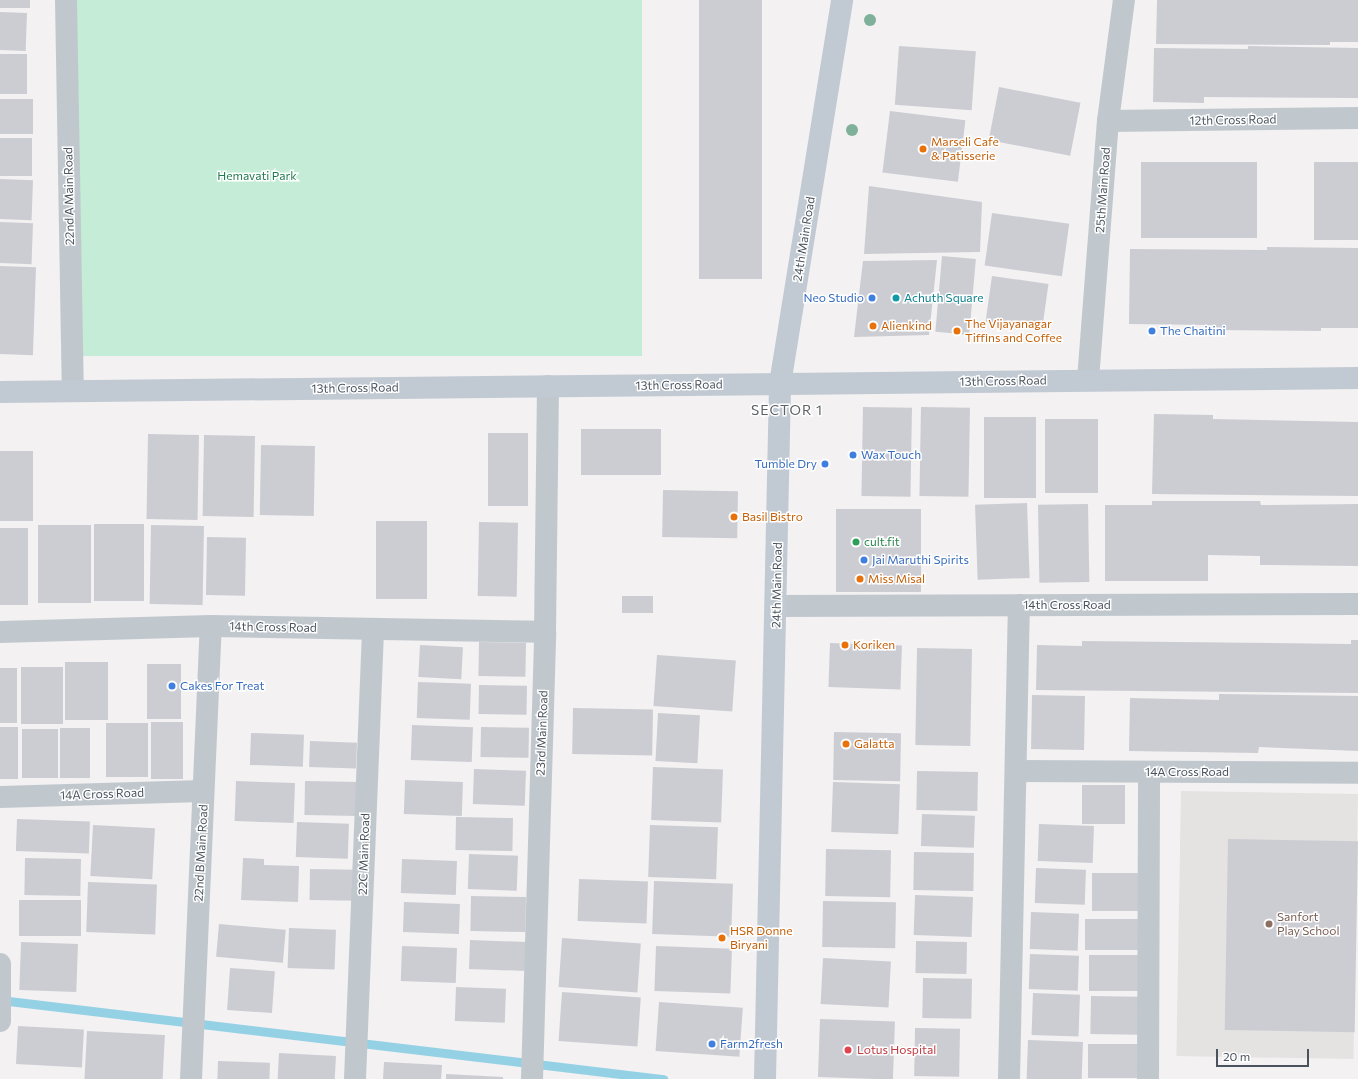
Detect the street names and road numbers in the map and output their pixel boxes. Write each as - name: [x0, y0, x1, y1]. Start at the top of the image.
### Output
- street label: 12th Cross Road: [1189, 112, 1277, 128]
- street label: 22nd A Main Road: [61, 147, 77, 245]
- street label: 25th Main Road: [1093, 147, 1113, 233]
- street label: 24th Main Road: [790, 196, 818, 282]
- street label: 13th Cross Road: [959, 373, 1047, 389]
- street label: 13th Cross Road: [635, 377, 723, 393]
- street label: 13th Cross Road: [311, 380, 399, 396]
- street label: 24th Main Road: [769, 542, 785, 628]
- street label: 14th Cross Road: [1023, 598, 1111, 612]
- street label: 14th Cross Road: [229, 619, 317, 635]
- street label: 23rd Main Road: [533, 690, 551, 776]
- street label: 14A Cross Road: [1145, 765, 1229, 779]
- street label: 14A Cross Road: [60, 785, 144, 803]
- street label: 22nd B Main Road: [191, 804, 211, 902]
- street label: 22C Main Road: [355, 813, 373, 895]

